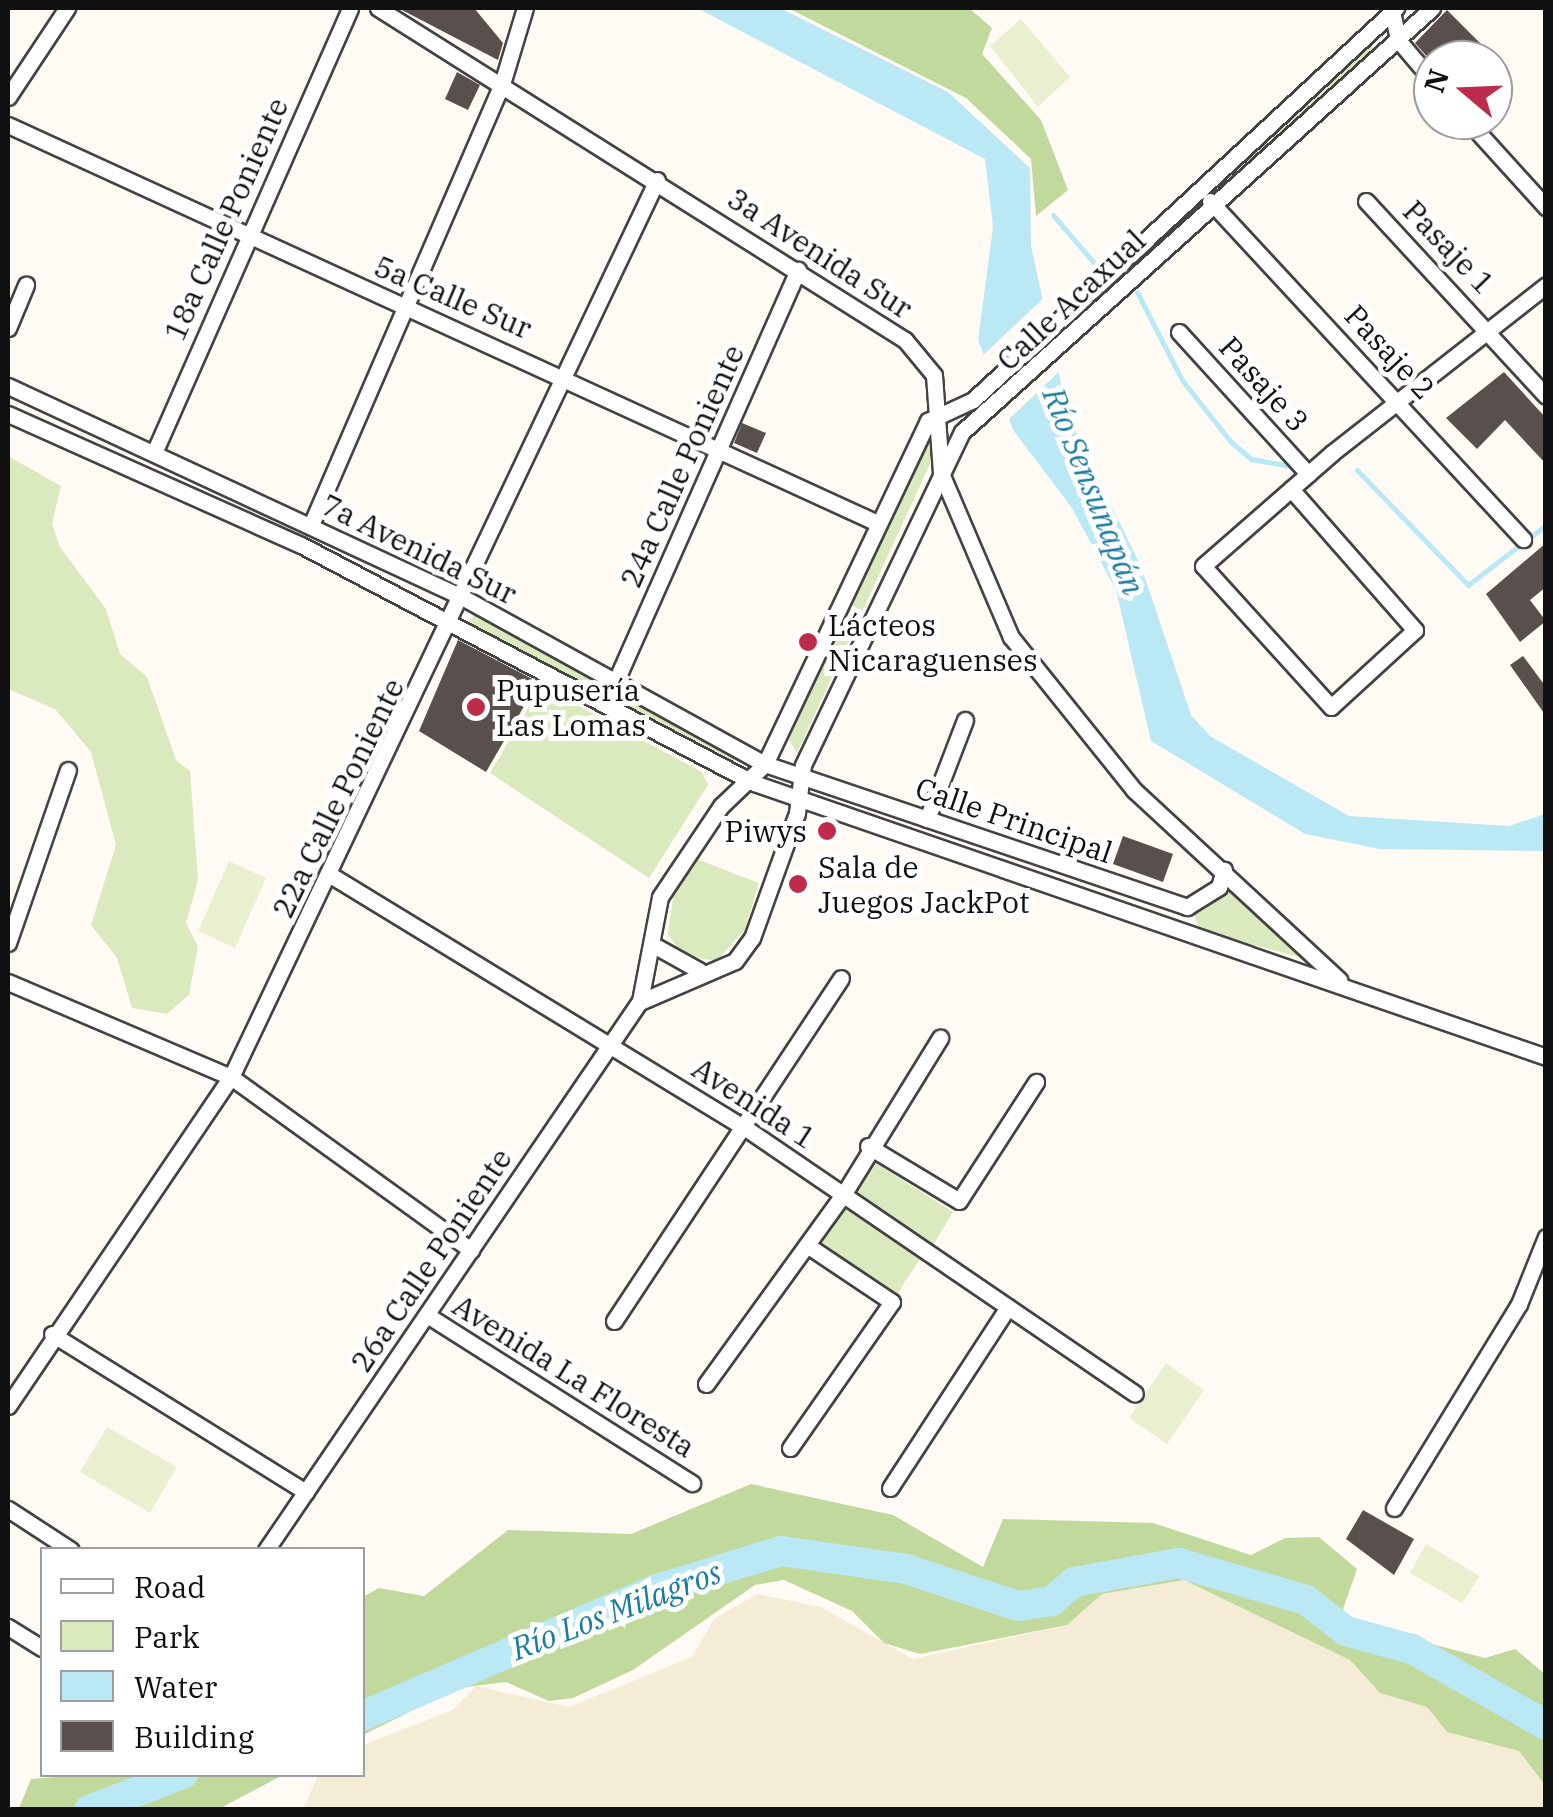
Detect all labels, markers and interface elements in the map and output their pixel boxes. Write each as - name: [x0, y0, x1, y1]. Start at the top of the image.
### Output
- north arrow: [1413, 40, 1513, 140]
- text: N: [1415, 64, 1457, 97]
- street label: 18a Calle Poniente: [156, 92, 296, 346]
- street label: 3a Avenida Sur: [721, 180, 919, 326]
- street label: Pasaje 1: [1396, 193, 1502, 301]
- street label: Calle Acaxual: [989, 222, 1153, 378]
- street label: 5a Calle Sur: [369, 248, 537, 346]
- street label: Pasaje 2: [1337, 297, 1443, 407]
- street label: Pasaje 3: [1212, 329, 1316, 439]
- street label: 24a Calle Poniente: [612, 339, 752, 593]
- water label: Río Sensunapán: [1035, 382, 1153, 600]
- street label: 7a Avenida Sur: [316, 486, 522, 612]
- place label: Lácteos Nicaraguenses: [828, 607, 1038, 678]
- marker: Lácteos Nicaraguenses: [797, 631, 819, 653]
- place label: Pupusería Las Lomas: [496, 672, 646, 742]
- street label: 22a Calle Poniente: [264, 673, 412, 923]
- marker: Pupusería Las Lomas: [465, 696, 487, 718]
- street label: Calle Principal: [911, 769, 1117, 871]
- place label: Piwys: [724, 813, 807, 849]
- marker: Piwys: [816, 820, 838, 842]
- place label: Sala de Juegos JackPot: [818, 849, 1029, 920]
- marker: Sala de Juegos JackPot: [787, 873, 809, 895]
- street label: Avenida 1: [686, 1050, 822, 1156]
- street label: 26a Calle Poniente: [343, 1142, 519, 1378]
- street label: Avenida La Floresta: [446, 1287, 702, 1465]
- legend: [40, 1547, 365, 1777]
- water label: Río Los Milagros: [506, 1552, 726, 1668]
- text: Road: [134, 1567, 206, 1606]
- text: Park: [134, 1617, 200, 1656]
- text: Water: [134, 1667, 217, 1706]
- text: Building: [134, 1717, 254, 1756]

